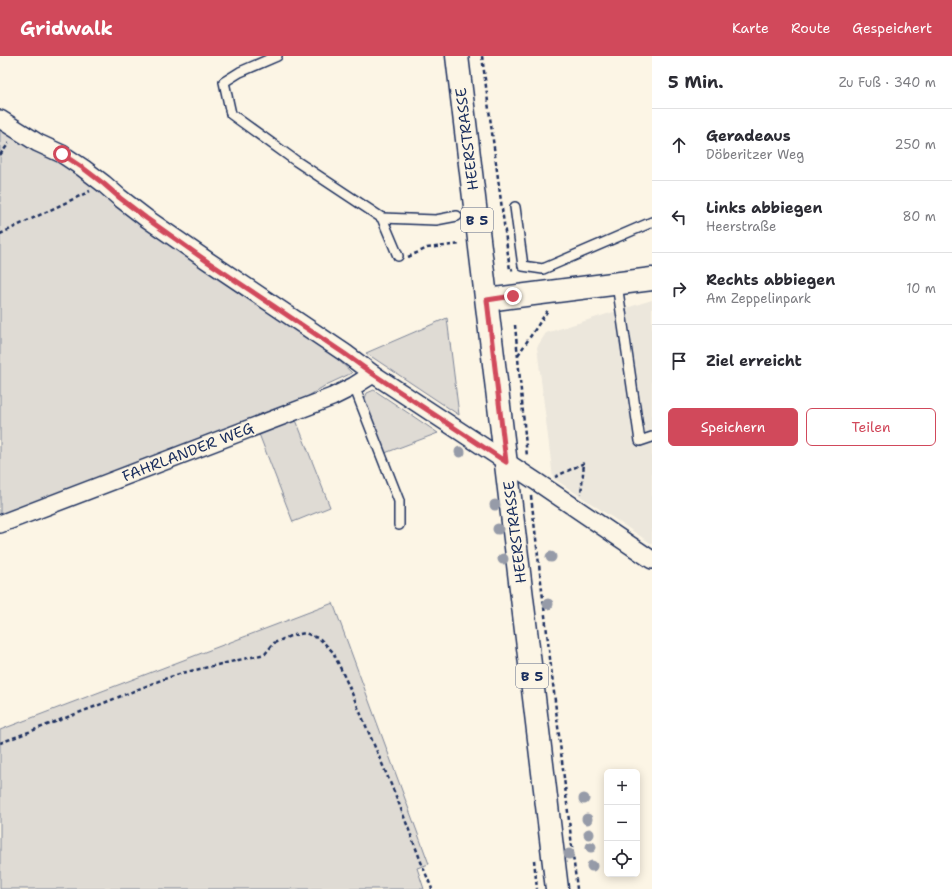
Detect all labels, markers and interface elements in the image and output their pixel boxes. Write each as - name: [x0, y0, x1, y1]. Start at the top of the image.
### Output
- text: Gridwalk: [20, 16, 113, 41]
- text: Karte: [732, 19, 769, 37]
- text: Route: [791, 19, 830, 37]
- text: Gespeichert: [852, 19, 932, 37]
- text: 5 Min.: [668, 71, 723, 93]
- text: Zu Fuß · 340 m: [839, 74, 936, 91]
- street label: HEERSTRASSE: [451, 87, 483, 191]
- text: Geradeaus: [706, 126, 791, 146]
- icon: ahead: [668, 134, 690, 156]
- text: 250 m: [895, 136, 936, 153]
- route start: [53, 145, 71, 163]
- text: Döberitzer Weg: [706, 146, 804, 163]
- text: Links abbiegen: [706, 198, 822, 218]
- icon: left: [668, 206, 690, 228]
- road number: B 5: [461, 208, 493, 232]
- text: 80 m: [902, 208, 936, 225]
- text: Heerstraße: [706, 218, 776, 235]
- text: Rechts abbiegen: [706, 270, 835, 290]
- icon: right: [668, 278, 690, 300]
- text: 10 m: [906, 280, 936, 297]
- route end: [504, 287, 522, 305]
- text: Am Zeppelinpark: [706, 290, 811, 307]
- icon: arrive: [668, 350, 690, 372]
- text: Ziel erreicht: [706, 351, 802, 371]
- button: Speichern: [668, 408, 798, 446]
- button: Teilen: [806, 408, 936, 446]
- street label: FAHRLANDER WEG: [119, 418, 257, 486]
- street label: HEERSTRASSE: [499, 480, 531, 584]
- road number: B 5: [516, 664, 548, 688]
- map controls: [604, 769, 640, 877]
- button: +: [604, 769, 640, 805]
- button: −: [604, 805, 640, 841]
- button: locate: [604, 841, 640, 877]

